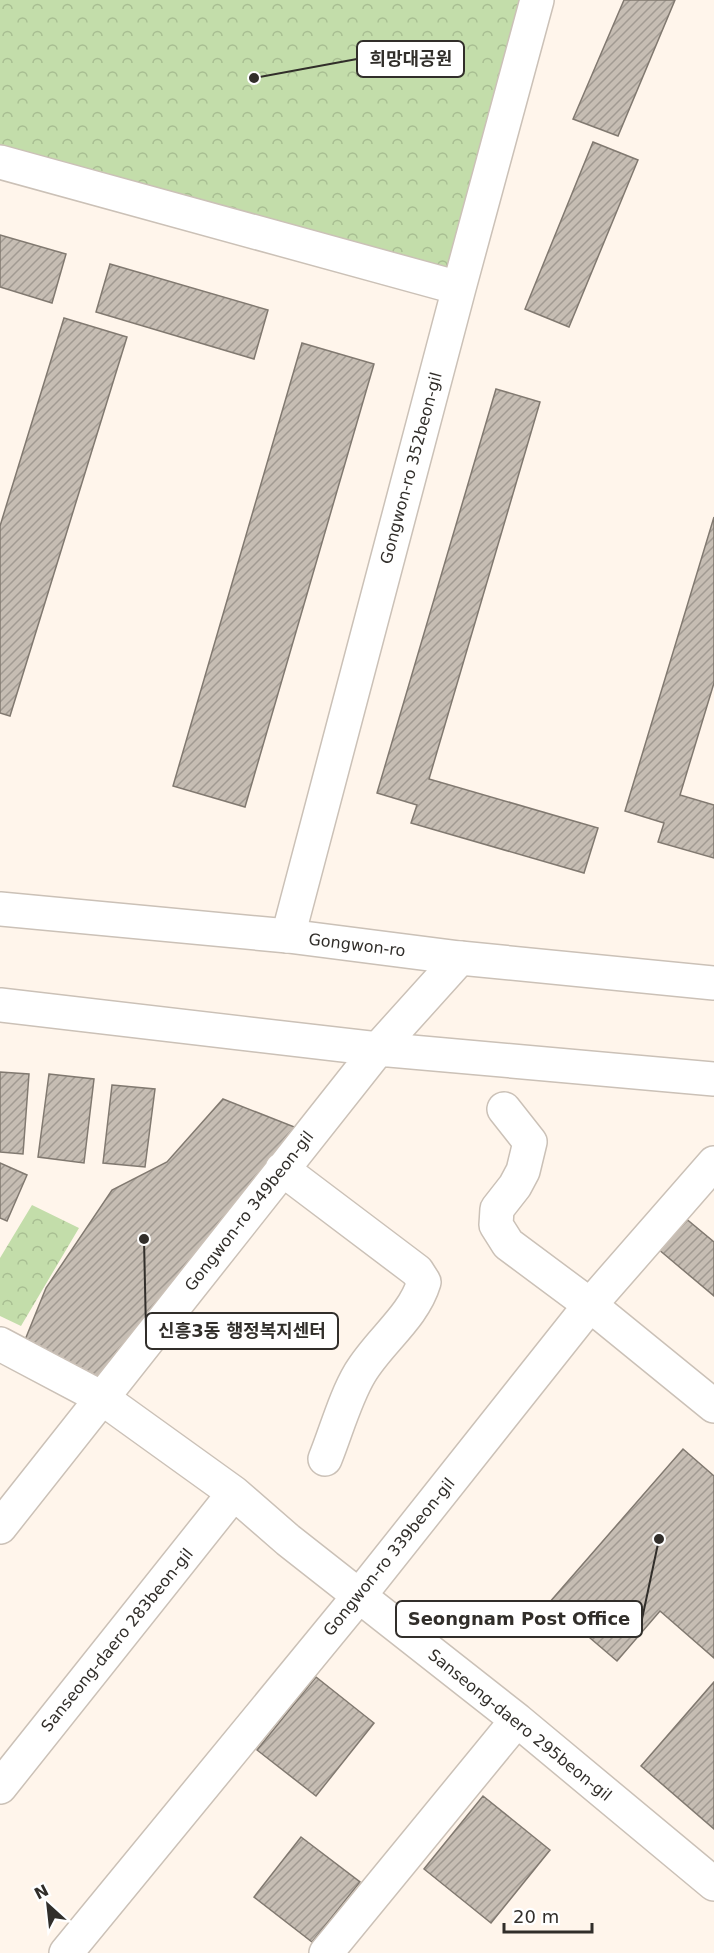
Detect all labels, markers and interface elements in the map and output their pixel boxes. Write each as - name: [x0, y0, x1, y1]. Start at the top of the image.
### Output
- callout: 희망대공원: [357, 41, 464, 77]
- text: 희망대공원: [370, 48, 452, 69]
- street label: Gongwon-ro 352beon-gil: [376, 370, 446, 566]
- street label: Gongwon-ro: [308, 930, 406, 960]
- street label: Gongwon-ro 349beon-gil: [181, 1127, 317, 1295]
- callout: 신흥3동 행정복지센터: [146, 1313, 338, 1349]
- text: 신흥3동 행정복지센터: [158, 1320, 326, 1341]
- street label: Gongwon-ro 339beon-gil: [319, 1474, 459, 1640]
- street label: Sanseong-daero 283beon-gil: [37, 1545, 197, 1735]
- callout: Seongnam Post Office: [396, 1601, 642, 1637]
- text: Seongnam Post Office: [408, 1608, 630, 1629]
- street label: Sanseong-daero 295beon-gil: [425, 1645, 615, 1805]
- north arrow: [18, 1875, 78, 1935]
- text: N: [31, 1881, 52, 1904]
- scale bar: [504, 1896, 592, 1934]
- text: 20 m: [513, 1906, 559, 1927]

